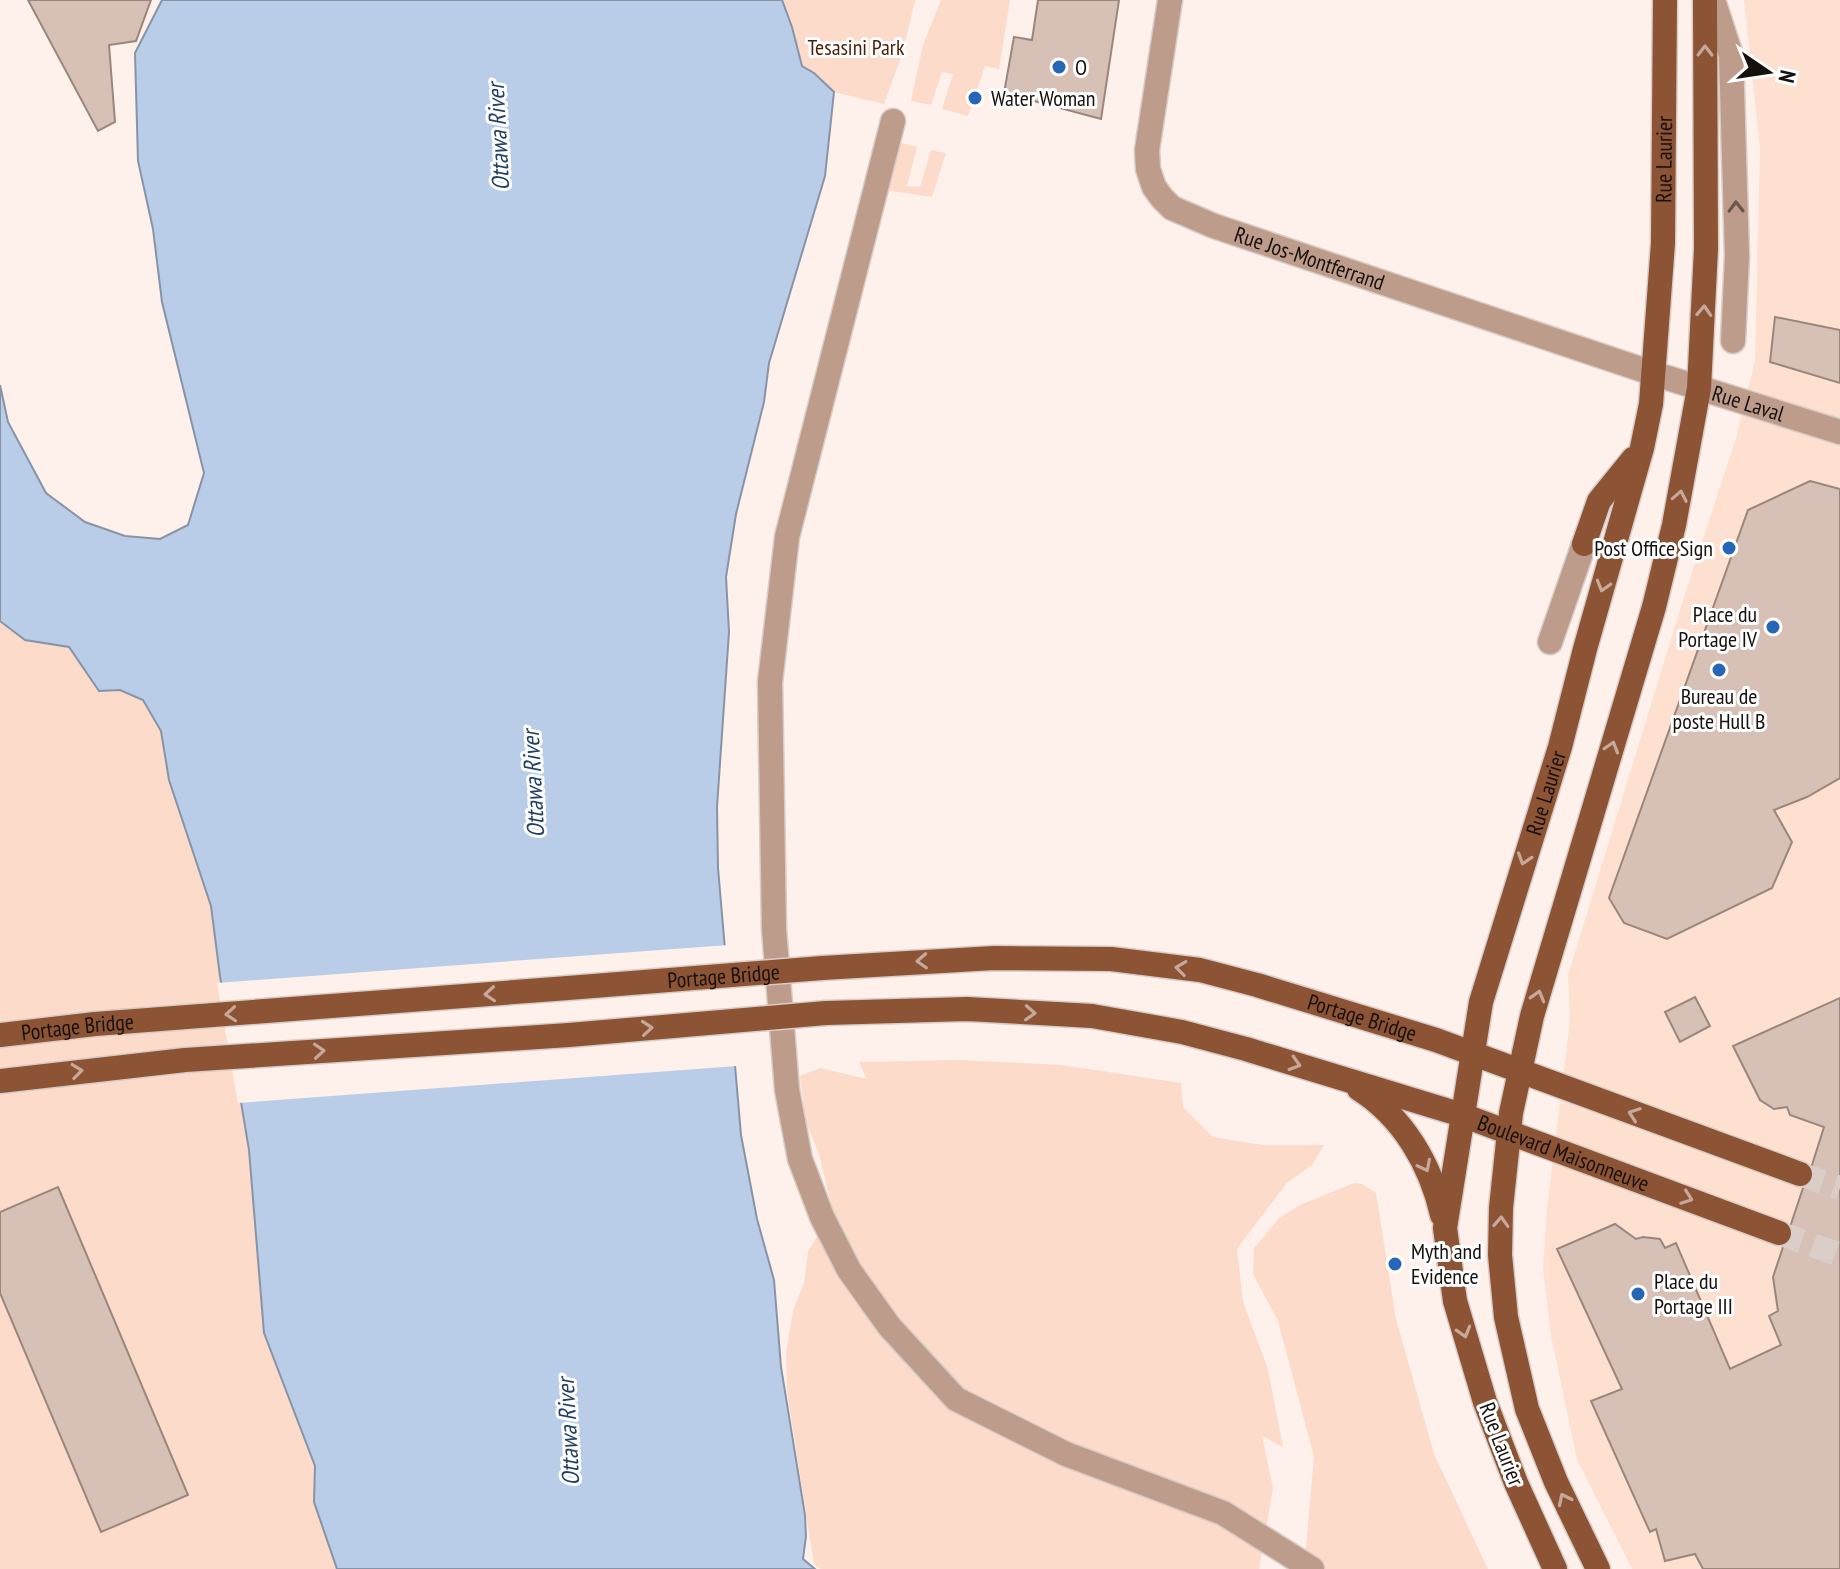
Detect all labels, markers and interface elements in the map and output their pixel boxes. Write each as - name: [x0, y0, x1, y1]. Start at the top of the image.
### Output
- north arrow: [1728, 32, 1808, 112]
- park label: Tesasini Park: [808, 33, 905, 61]
- one-way arrow: [1696, 44, 1714, 57]
- place label: O: [1075, 53, 1087, 81]
- marker: O: [1050, 58, 1068, 76]
- text: N: [1773, 68, 1802, 85]
- water label: Ottawa River: [480, 79, 516, 191]
- place label: Water Woman: [991, 84, 1095, 112]
- marker: Water Woman: [966, 89, 984, 107]
- street label: Rue Laurier: [1649, 116, 1678, 203]
- one-way arrow: [1727, 200, 1745, 213]
- street label: Rue Jos-Montferrand: [1231, 220, 1388, 296]
- one-way arrow: [1695, 304, 1712, 317]
- street label: Rue Laval: [1709, 379, 1788, 428]
- one-way arrow: [1670, 489, 1687, 502]
- place label: Post Office Sign: [1594, 534, 1713, 562]
- marker: Post Office Sign: [1720, 539, 1738, 557]
- one-way arrow: [1595, 578, 1612, 592]
- place label: Place du Portage IV: [1678, 600, 1758, 653]
- marker: Place du Portage IV: [1764, 618, 1782, 636]
- marker: Bureau de poste Hull B: [1710, 661, 1728, 679]
- place label: Bureau de poste Hull B: [1673, 682, 1765, 735]
- water label: Ottawa River: [515, 726, 551, 838]
- one-way arrow: [1603, 740, 1619, 754]
- street label: Rue Laurier: [1520, 747, 1572, 839]
- one-way arrow: [1518, 851, 1534, 865]
- one-way arrow: [915, 952, 928, 969]
- street label: Portage Bridge: [666, 957, 781, 994]
- one-way arrow: [1174, 959, 1187, 976]
- one-way arrow: [483, 985, 496, 1002]
- street label: Portage Bridge: [1304, 987, 1420, 1047]
- one-way arrow: [1529, 989, 1545, 1003]
- one-way arrow: [1024, 1004, 1037, 1021]
- one-way arrow: [224, 1006, 237, 1023]
- street label: Portage Bridge: [20, 1007, 135, 1046]
- one-way arrow: [641, 1020, 654, 1037]
- one-way arrow: [313, 1043, 326, 1060]
- one-way arrow: [1287, 1055, 1301, 1071]
- one-way arrow: [70, 1063, 84, 1080]
- one-way arrow: [1628, 1107, 1642, 1123]
- street label: Boulevard Maisonneuve: [1474, 1108, 1653, 1197]
- one-way arrow: [1415, 1157, 1430, 1172]
- one-way arrow: [1679, 1188, 1693, 1205]
- one-way arrow: [1492, 1215, 1509, 1228]
- place label: Myth and Evidence: [1411, 1237, 1482, 1290]
- marker: Myth and Evidence: [1386, 1255, 1404, 1273]
- place label: Place du Portage III: [1654, 1267, 1733, 1320]
- marker: Place du Portage III: [1629, 1285, 1647, 1303]
- one-way arrow: [1455, 1325, 1471, 1339]
- water label: Ottawa River: [550, 1374, 586, 1486]
- street label: Rue Laurier: [1473, 1398, 1531, 1490]
- one-way arrow: [1558, 1492, 1574, 1507]

